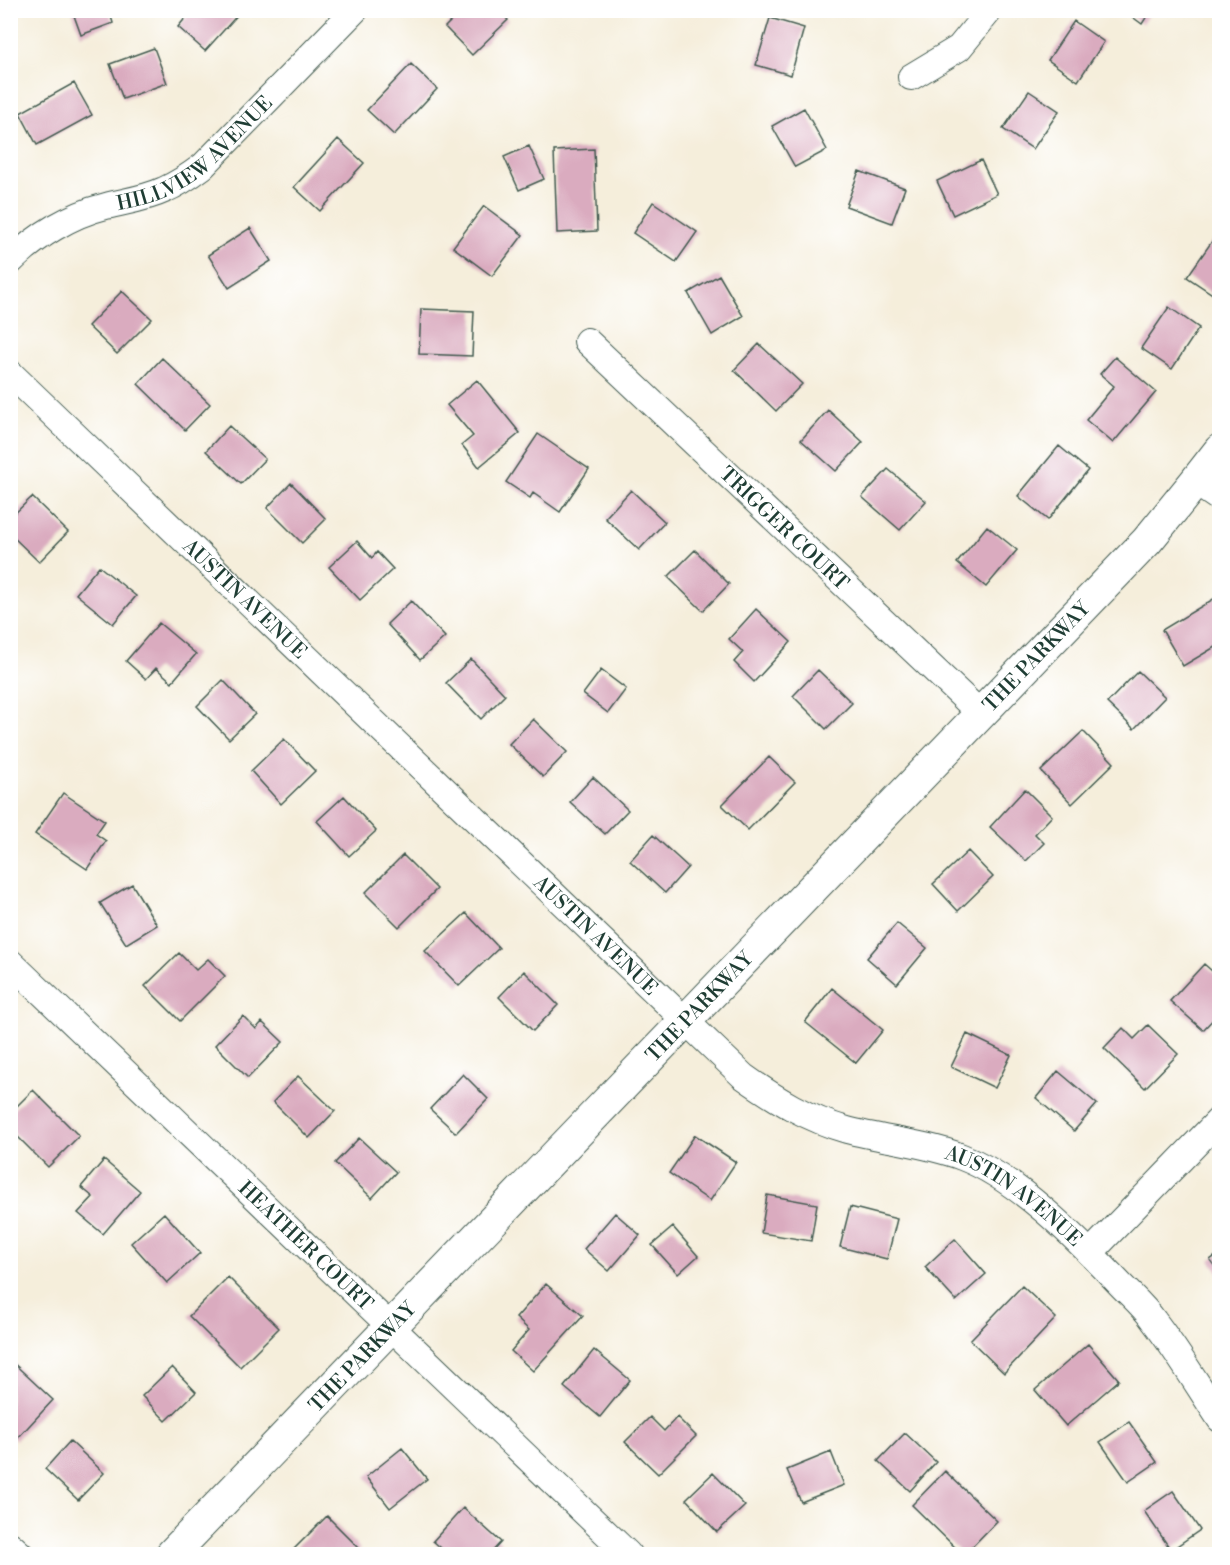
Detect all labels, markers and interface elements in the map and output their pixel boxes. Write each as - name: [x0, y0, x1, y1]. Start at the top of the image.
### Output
- street label: HILLVIEW AVENUE: [115, 91, 278, 217]
- street label: TRIGGER COURT: [714, 462, 853, 596]
- street label: AUSTIN AVENUE: [176, 534, 311, 665]
- street label: THE PARKWAY: [978, 596, 1097, 718]
- street label: AUSTIN AVENUE: [527, 870, 662, 1001]
- street label: THE PARKWAY: [641, 946, 760, 1068]
- street label: AUSTIN AVENUE: [941, 1141, 1087, 1252]
- street label: HEATHER COURT: [232, 1176, 378, 1317]
- street label: THE PARKWAY: [304, 1297, 423, 1418]

